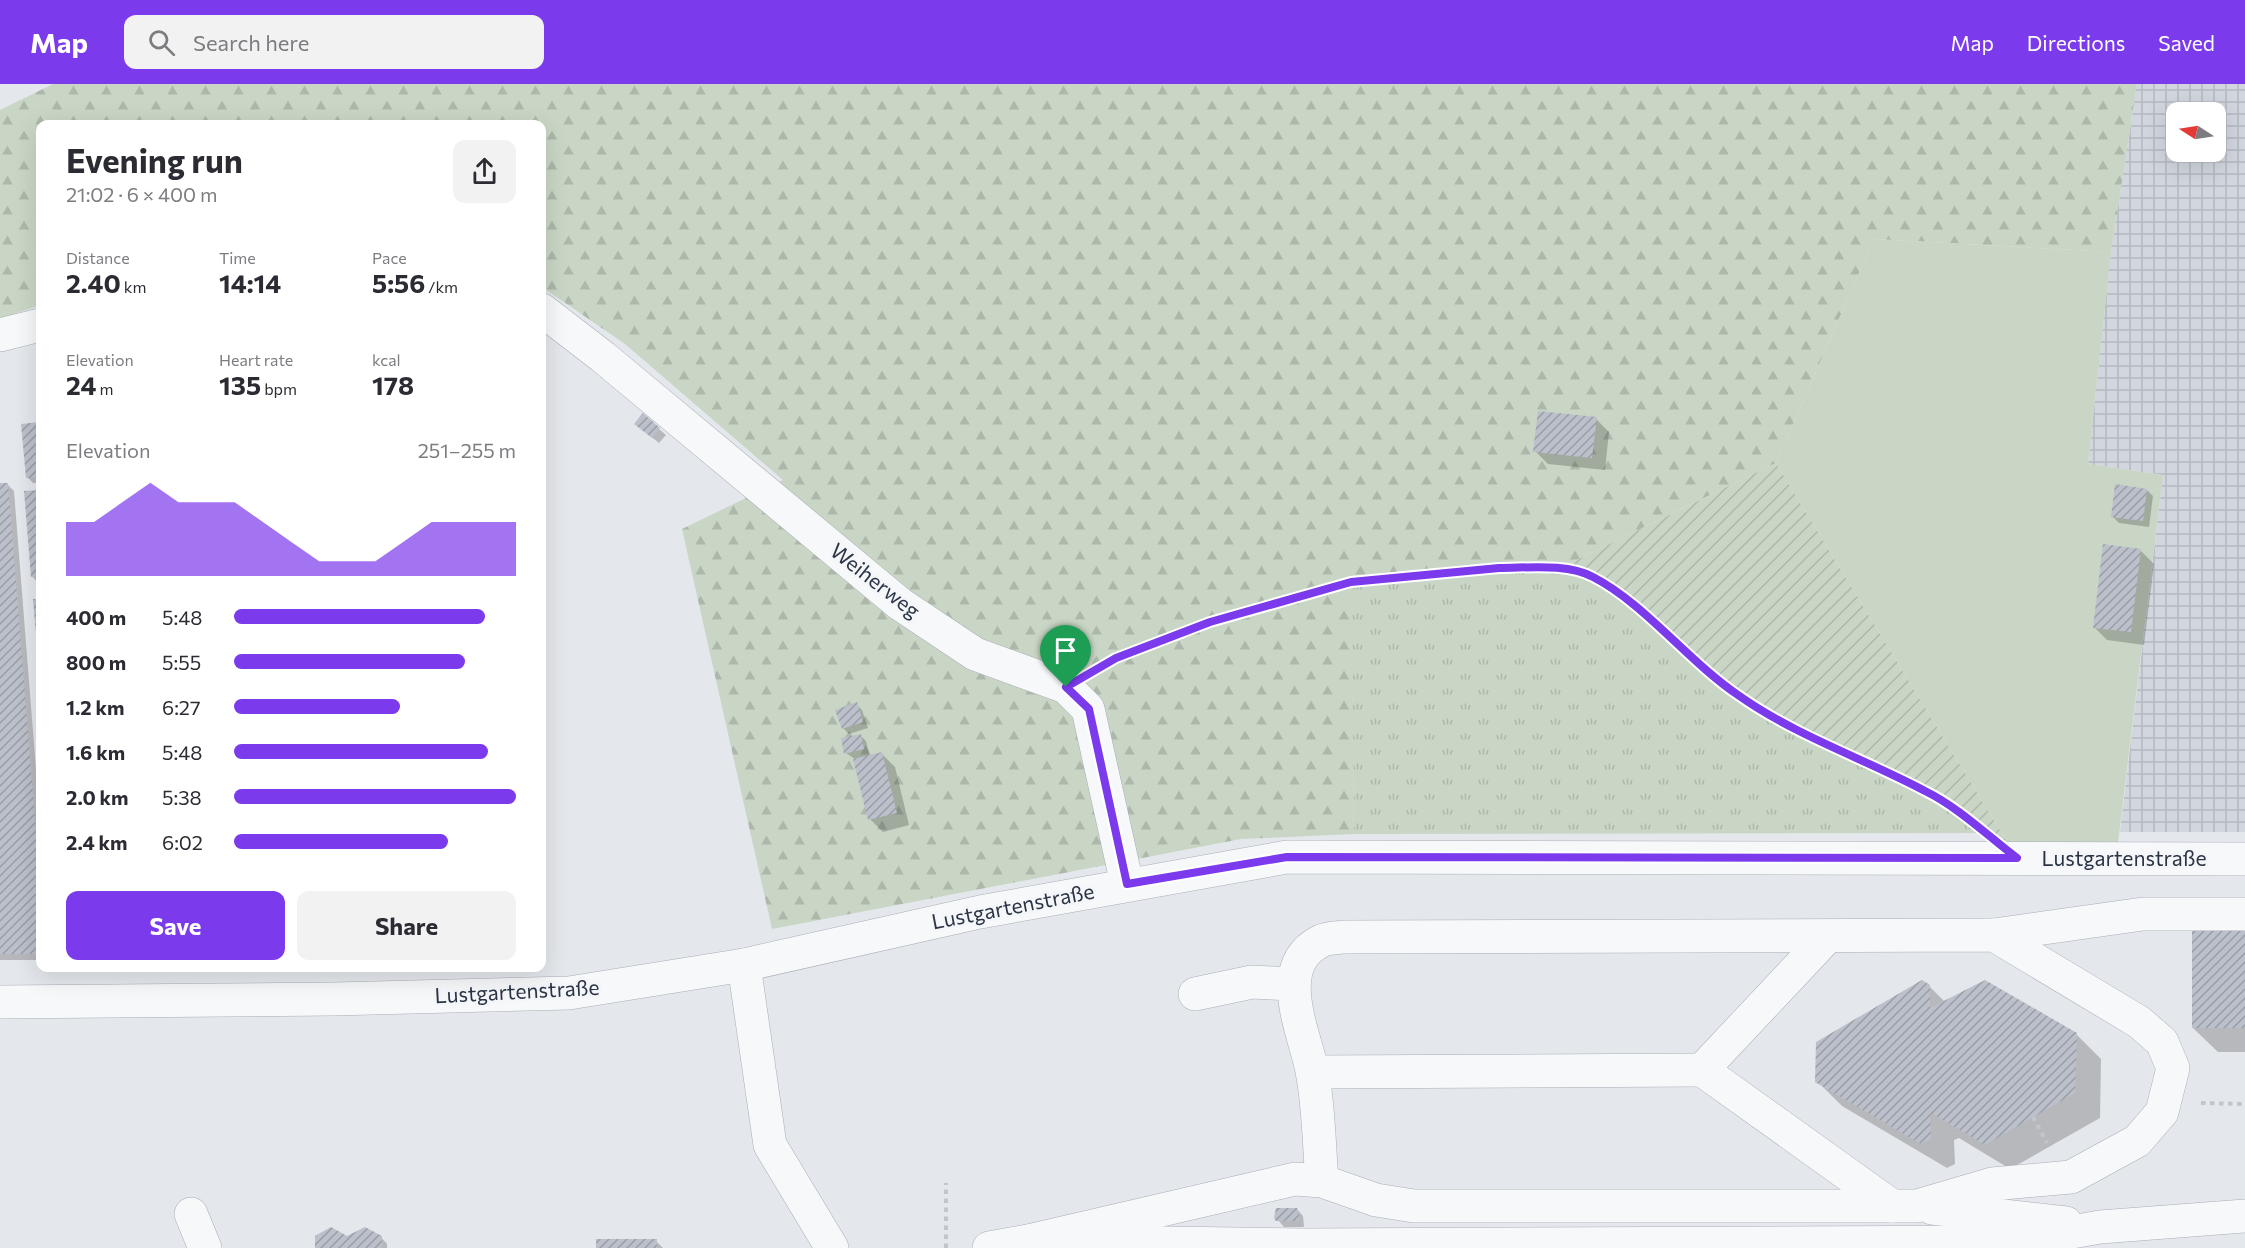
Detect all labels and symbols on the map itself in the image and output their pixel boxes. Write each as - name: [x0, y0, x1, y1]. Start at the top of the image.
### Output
- north arrow: [2166, 102, 2226, 162]
- street label: Weiherweg: [826, 537, 926, 623]
- pin: [1040, 625, 1091, 687]
- street label: Lustgartenstraße: [2041, 845, 2207, 870]
- street label: Lustgartenstraße: [929, 878, 1096, 934]
- street label: Lustgartenstraße: [434, 974, 600, 1007]

